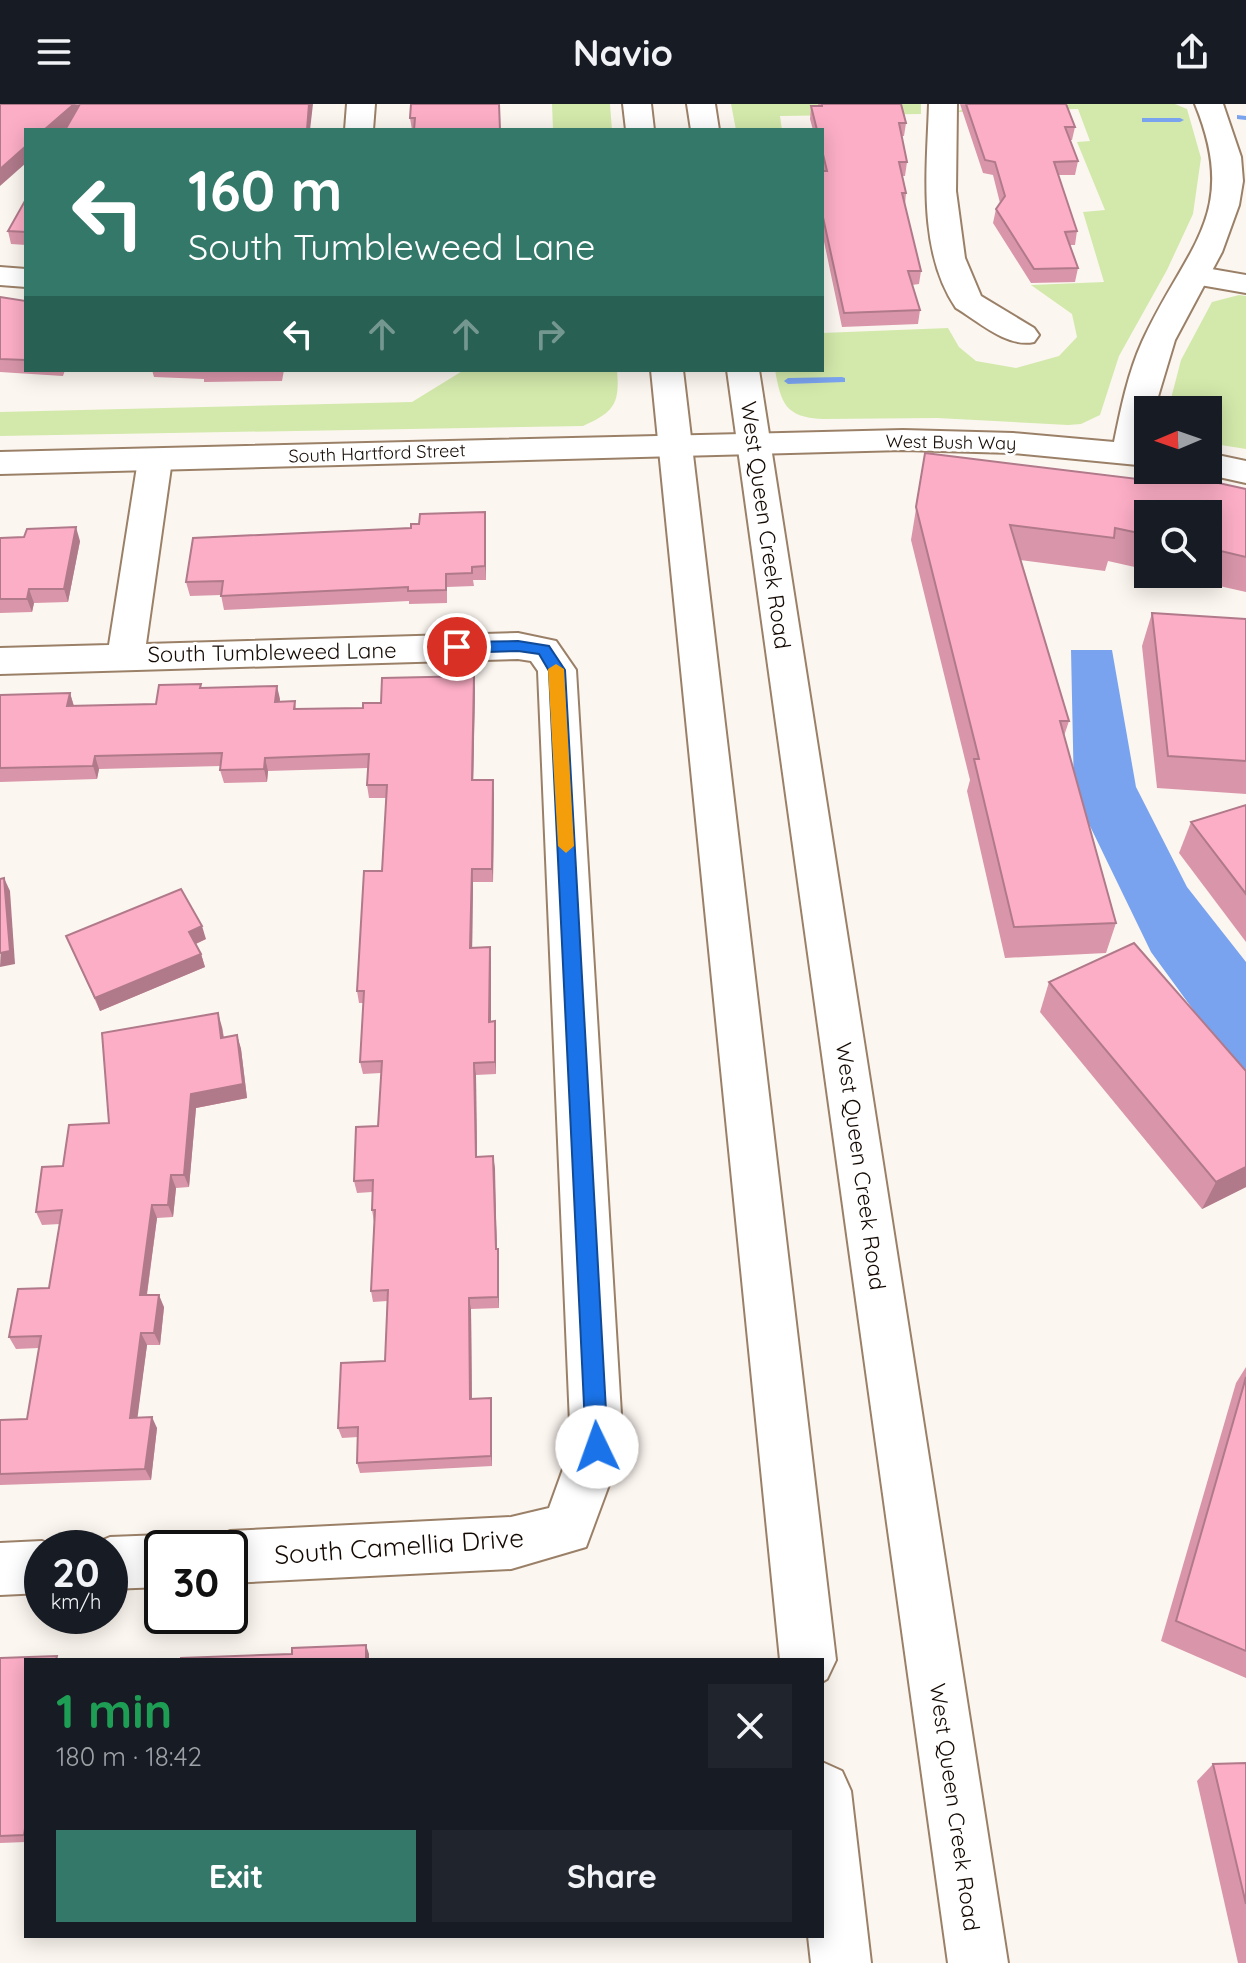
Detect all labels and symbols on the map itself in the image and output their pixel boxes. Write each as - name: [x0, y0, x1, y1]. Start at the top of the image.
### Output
- north arrow: [1134, 396, 1222, 484]
- street label: West Queen Creek Road: [735, 399, 797, 651]
- street label: West Bush Way: [885, 429, 1017, 455]
- street label: South Hartford Street: [288, 438, 466, 468]
- pin: [423, 613, 491, 681]
- street label: South Tumbleweed Lane: [147, 636, 397, 668]
- street label: West Queen Creek Road: [830, 1040, 892, 1292]
- position arrow: [555, 1405, 639, 1489]
- street label: South Camellia Drive: [273, 1521, 525, 1571]
- speed limit sign: 30: [144, 1530, 248, 1634]
- street label: West Queen Creek Road: [924, 1681, 986, 1933]

